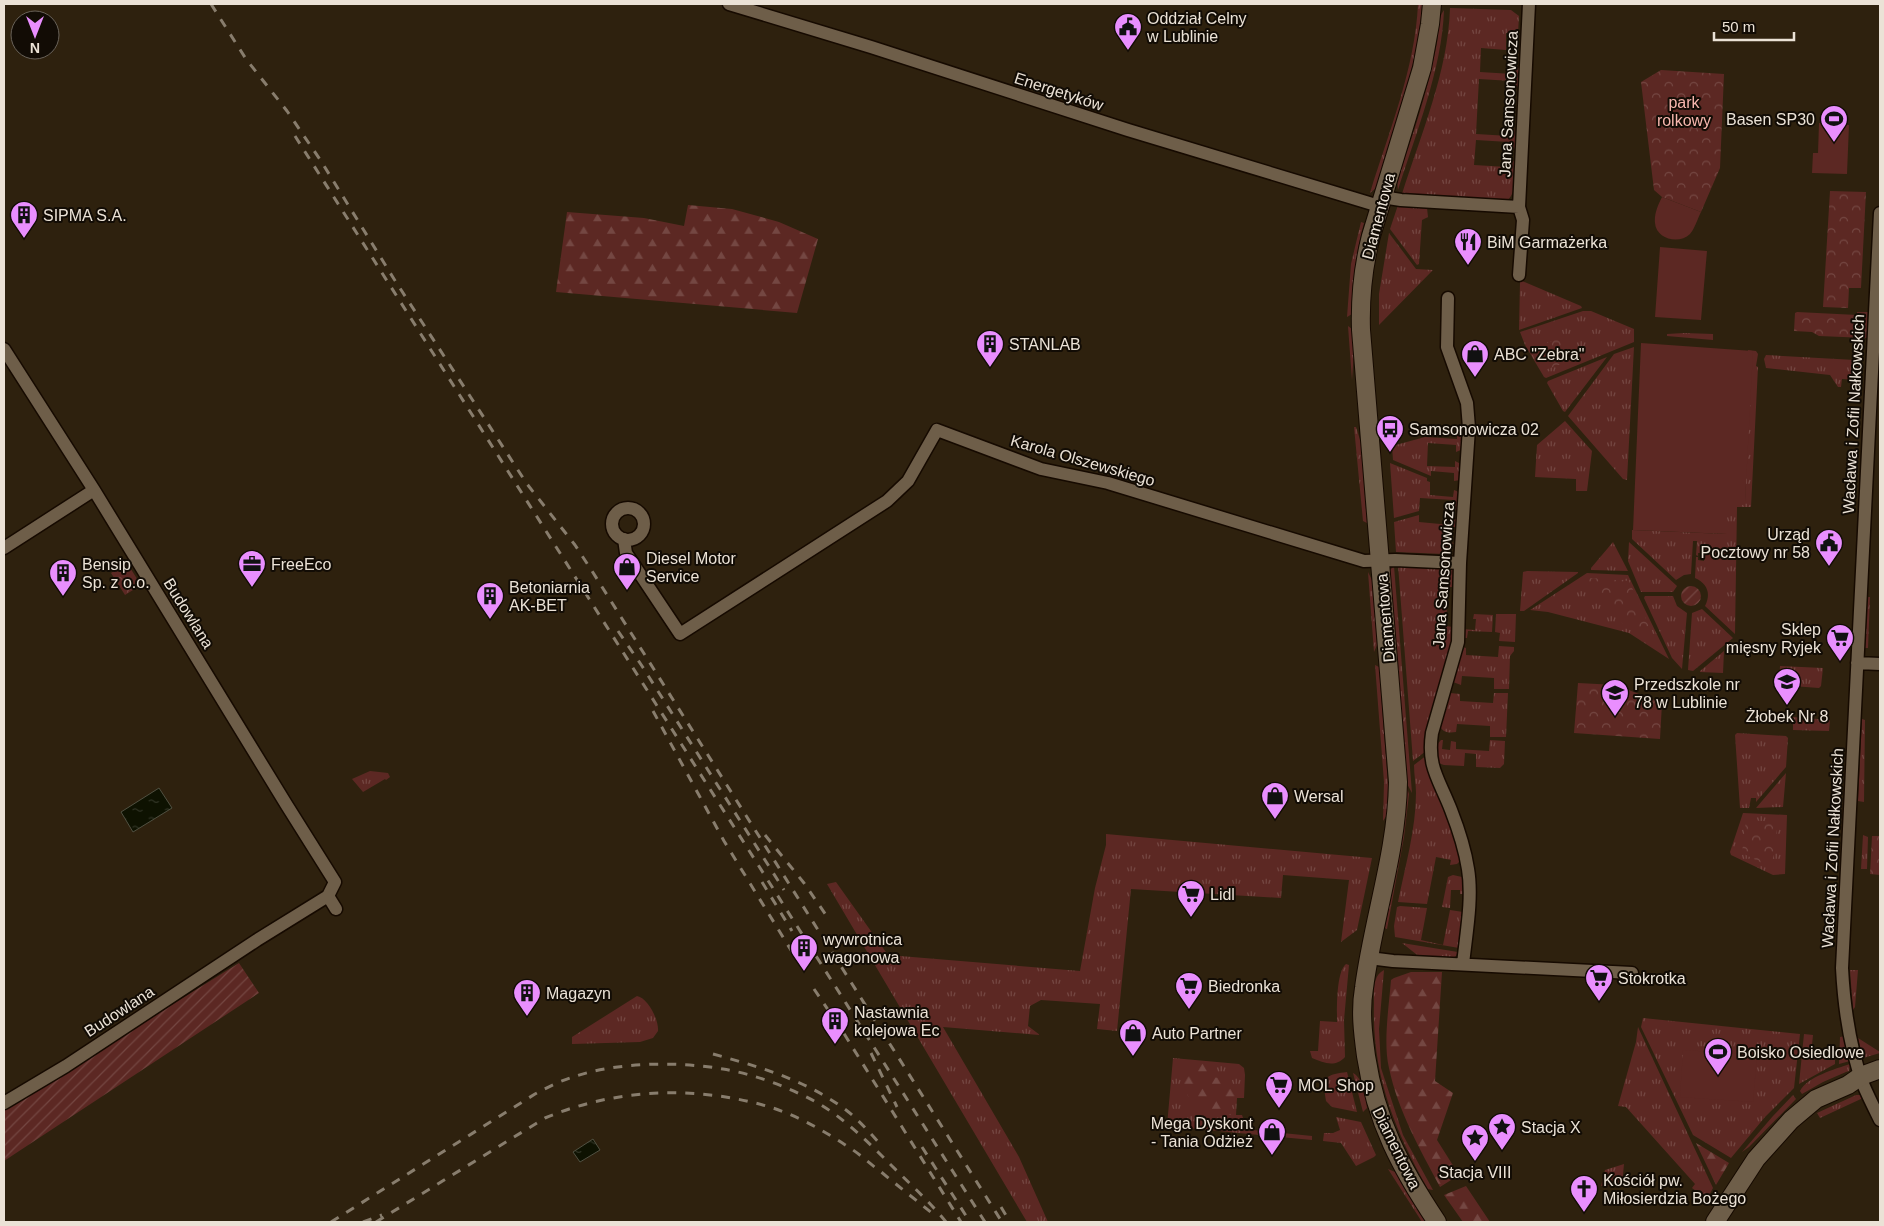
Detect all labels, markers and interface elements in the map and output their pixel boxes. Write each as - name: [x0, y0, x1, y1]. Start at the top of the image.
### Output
- north arrow: [10, 10, 60, 60]
- place label: Oddział Celny w Lublinie: [1146, 10, 1247, 45]
- scale bar: [1714, 10, 1794, 42]
- public building icon: Oddział Celny w Lublinie: [1113, 12, 1143, 51]
- text: 50 m: [1722, 18, 1755, 35]
- street label: Jana Samsonowicza: [1496, 30, 1521, 178]
- text: N: [30, 40, 40, 56]
- street label: Energetyków: [1012, 69, 1106, 114]
- park label: park rolkowy: [1657, 94, 1711, 129]
- sports icon: Basen SP30: [1819, 104, 1849, 143]
- place label: Basen SP30: [1726, 111, 1815, 128]
- street label: Diamentowa: [1359, 171, 1398, 261]
- building icon: SIPMA S.A.: [9, 200, 39, 239]
- place label: SIPMA S.A.: [43, 207, 127, 224]
- restaurant icon: BiM Garmażerka: [1453, 227, 1483, 266]
- place label: BiM Garmażerka: [1487, 234, 1607, 251]
- street label: Wacława i Zofii Nałkowskich: [1840, 314, 1867, 515]
- building icon: STANLAB: [975, 329, 1005, 368]
- place label: STANLAB: [1009, 336, 1081, 353]
- shop icon: ABC "Zebra": [1460, 339, 1490, 378]
- place label: ABC "Zebra": [1494, 346, 1585, 363]
- bus stop icon: Samsonowicza 02: [1375, 414, 1405, 453]
- place label: Samsonowicza 02: [1409, 421, 1539, 438]
- street label: Karola Olszewskiego: [1009, 432, 1157, 489]
- street label: Jana Samsonowicza: [1430, 501, 1457, 649]
- place label: Urząd Pocztowy nr 58: [1701, 526, 1810, 561]
- public building icon: Urząd Pocztowy nr 58: [1814, 528, 1844, 567]
- office icon: FreeEco: [237, 549, 267, 588]
- place label: Diesel Motor Service: [646, 550, 736, 585]
- shop icon: Diesel Motor Service: [612, 552, 642, 591]
- place label: Bensip Sp. z o.o.: [82, 556, 150, 591]
- place label: FreeEco: [271, 556, 332, 573]
- building icon: Bensip Sp. z o.o.: [48, 558, 78, 597]
- street label: Diamentowa: [1373, 573, 1398, 663]
- street label: Budowlana: [160, 575, 217, 651]
- place label: Betoniarnia AK-BET: [509, 579, 590, 614]
- building icon: Betoniarnia AK-BET: [475, 581, 505, 620]
- place label: Sklep mięsny Ryjek: [1726, 621, 1822, 656]
- supermarket icon: Sklep mięsny Ryjek: [1825, 623, 1855, 662]
- school or university icon: Żłobek Nr 8: [1772, 667, 1802, 706]
- place label: Przedszkole nr 78 w Lublinie: [1634, 676, 1740, 711]
- school or university icon: Przedszkole nr 78 w Lublinie: [1600, 678, 1630, 717]
- place label: Żłobek Nr 8: [1746, 707, 1828, 725]
- street label: Wacława i Zofii Nałkowskich: [1819, 748, 1846, 949]
- shop icon: Wersal: [1260, 781, 1290, 820]
- place label: Wersal: [1294, 788, 1344, 805]
- supermarket icon: Lidl: [1176, 879, 1206, 918]
- place label: Lidl: [1210, 886, 1235, 903]
- place label: wywrotnica wagonowa: [822, 931, 902, 966]
- building icon: wywrotnica wagonowa: [789, 933, 819, 972]
- supermarket icon: Stokrotka: [1584, 963, 1614, 1002]
- place label: Stokrotka: [1618, 970, 1686, 987]
- supermarket icon: Biedronka: [1174, 971, 1204, 1010]
- building icon: Magazyn: [512, 978, 542, 1017]
- place label: Biedronka: [1208, 978, 1280, 995]
- street label: Budowlana: [81, 983, 157, 1040]
- place label: Magazyn: [546, 985, 611, 1002]
- place label: Nastawnia kolejowa Ec: [854, 1004, 939, 1039]
- building icon: Nastawnia kolejowa Ec: [820, 1006, 850, 1045]
- shop icon: Auto Partner: [1118, 1018, 1148, 1057]
- place label: Auto Partner: [1152, 1025, 1243, 1042]
- sports icon: Boisko Osiedlowe: [1703, 1037, 1733, 1076]
- place label: Boisko Osiedlowe: [1737, 1044, 1864, 1061]
- supermarket icon: MOL Shop: [1264, 1070, 1294, 1109]
- place label: MOL Shop: [1298, 1077, 1374, 1094]
- street label: Diamentowa: [1369, 1105, 1424, 1192]
- place icon: Stacja X: [1487, 1112, 1517, 1151]
- place label: Mega Dyskont - Tania Odżież: [1151, 1115, 1254, 1150]
- shop icon: Mega Dyskont - Tania Odżież: [1257, 1117, 1287, 1156]
- place label: Stacja X: [1521, 1119, 1581, 1136]
- place icon: Stacja VIII: [1460, 1123, 1490, 1162]
- place label: Stacja VIII: [1439, 1164, 1511, 1181]
- place label: Kościół pw. Miłosierdzia Bożego: [1603, 1172, 1746, 1207]
- church icon: Kościół pw. Miłosierdzia Bożego: [1569, 1174, 1599, 1213]

